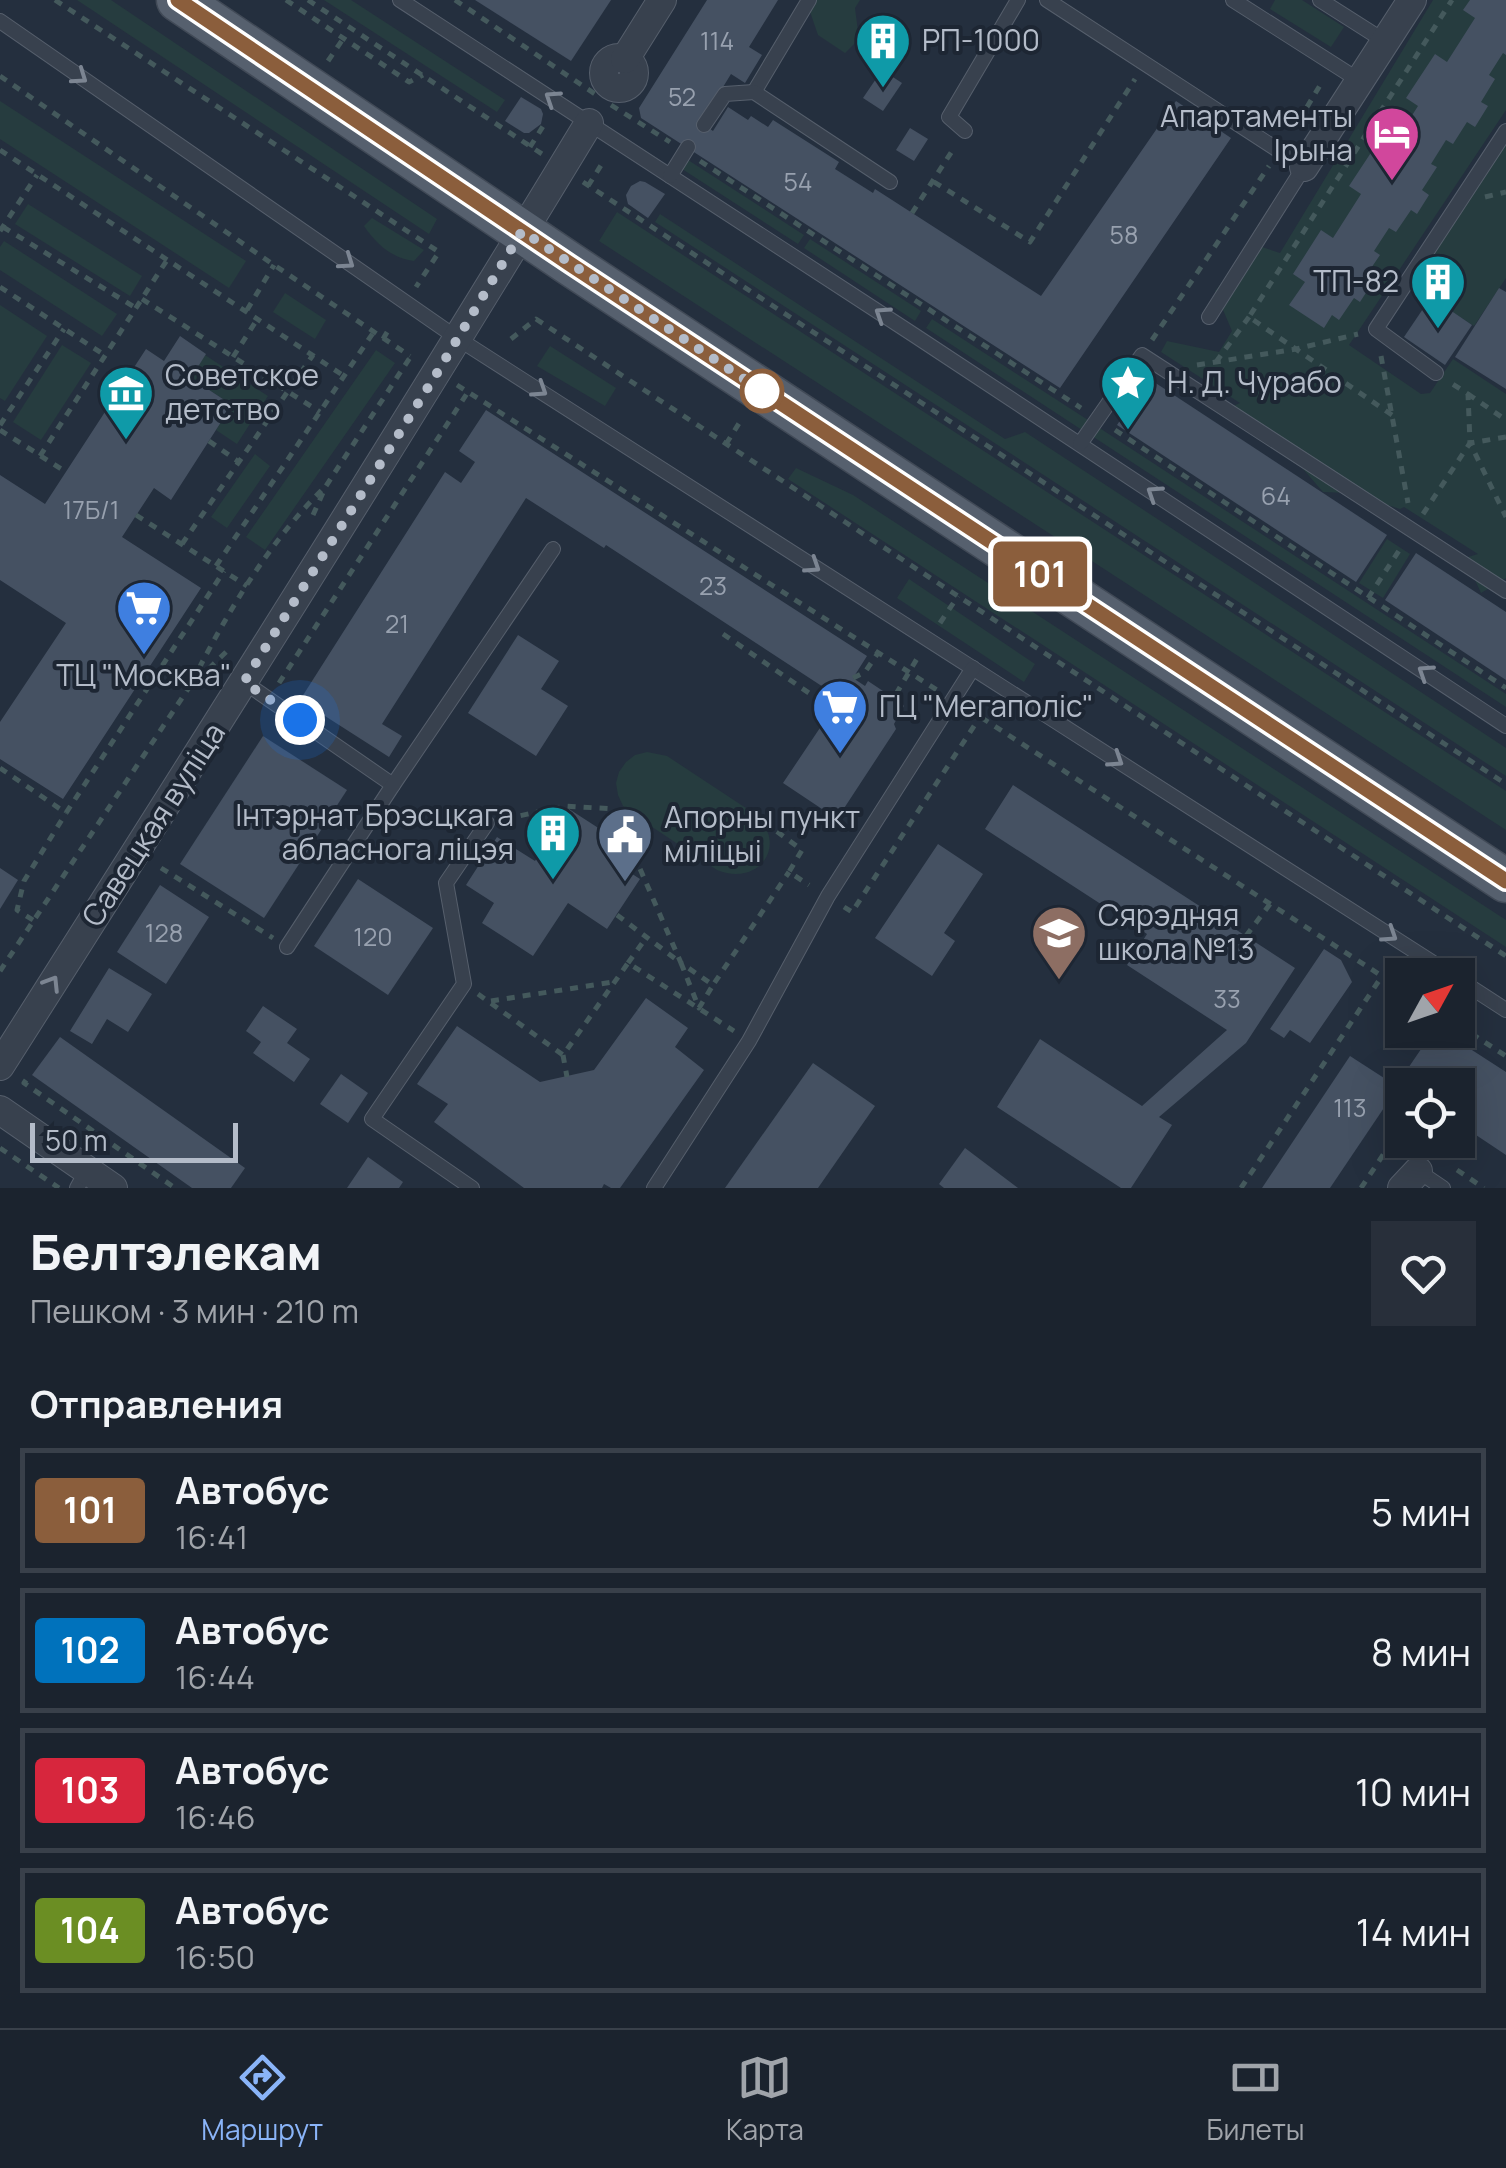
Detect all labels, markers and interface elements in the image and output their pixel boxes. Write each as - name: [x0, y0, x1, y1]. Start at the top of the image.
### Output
- building icon: РП-1000: [853, 11, 913, 90]
- place label: РП-1000: [922, 19, 1040, 60]
- house number: 114: [700, 23, 734, 58]
- one-way arrow: [69, 65, 87, 83]
- house number: 52: [668, 79, 696, 114]
- one-way arrow: [544, 92, 562, 111]
- place label: Апартаменты Ірына: [1160, 95, 1353, 170]
- hotel icon: Апартаменты Ірына: [1362, 104, 1422, 183]
- house number: 54: [783, 164, 813, 199]
- house number: 58: [1110, 217, 1138, 252]
- one-way arrow: [335, 250, 354, 268]
- building icon: ТП-82: [1408, 252, 1468, 331]
- place label: ТП-82: [1313, 260, 1399, 301]
- one-way arrow: [875, 308, 893, 327]
- place icon: Н. Д. Чурабо: [1098, 353, 1158, 432]
- place label: Советское детство: [165, 354, 319, 429]
- place label: Н. Д. Чурабо: [1167, 361, 1342, 402]
- museum icon: Советское детство: [96, 363, 156, 442]
- unlabelled marker: [741, 370, 783, 412]
- one-way arrow: [529, 377, 547, 396]
- house number: 64: [1261, 478, 1291, 513]
- one-way arrow: [1146, 487, 1165, 505]
- house number: 17Б/1: [63, 492, 119, 527]
- line badge: 101: [982, 542, 1098, 606]
- text: 101: [1013, 550, 1067, 598]
- one-way arrow: [803, 553, 821, 572]
- house number: 23: [699, 568, 727, 603]
- supermarket icon: ТЦ "Москва": [114, 578, 174, 657]
- house number: 21: [385, 606, 409, 641]
- place label: ТЦ "Москва": [56, 654, 232, 695]
- one-way arrow: [1417, 666, 1435, 685]
- supermarket icon: ГЦ "Мегаполіс": [810, 677, 870, 756]
- place label: ГЦ "Мегаполіс": [879, 685, 1094, 726]
- your location: [275, 695, 325, 745]
- street label: Савецкая вуліца: [72, 714, 234, 934]
- one-way arrow: [1105, 748, 1123, 767]
- place label: Інтэрнат Брэсцкага абласнога ліцэя: [235, 794, 514, 869]
- place label: Апорны пункт міліцыі: [664, 796, 860, 871]
- building icon: Інтэрнат Брэсцкага абласнога ліцэя: [523, 803, 583, 882]
- public building icon: Апорны пункт міліцыі: [595, 805, 655, 884]
- place label: Сярэдняя школа №13: [1098, 894, 1255, 969]
- school or university icon: Сярэдняя школа №13: [1029, 903, 1089, 982]
- house number: 128: [145, 915, 183, 950]
- house number: 120: [353, 919, 393, 954]
- one-way arrow: [1379, 923, 1397, 942]
- north arrow: [1385, 958, 1475, 1048]
- map controls: [1385, 958, 1475, 1158]
- one-way arrow: [40, 976, 59, 994]
- house number: 33: [1213, 981, 1241, 1016]
- button: locate: [1385, 1068, 1475, 1158]
- house number: 113: [1333, 1090, 1367, 1125]
- scale bar: [30, 1118, 238, 1162]
- text: 50 m: [45, 1121, 108, 1159]
- text: Белтэлекам: [30, 1219, 322, 1284]
- button: heart: [1371, 1221, 1476, 1326]
- text: Пешком · 3 мин · 210 m: [30, 1289, 359, 1333]
- text: Отправления: [30, 1377, 283, 1429]
- text: Автобус: [175, 1463, 329, 1515]
- text: 5 мин: [1371, 1485, 1471, 1537]
- text: 101: [63, 1486, 117, 1534]
- text: 16:41: [175, 1515, 248, 1559]
- text: Автобус: [175, 1603, 329, 1655]
- text: 8 мин: [1371, 1625, 1471, 1677]
- text: 102: [60, 1626, 120, 1674]
- text: 16:44: [175, 1655, 255, 1699]
- text: Автобус: [175, 1743, 329, 1795]
- text: 10 мин: [1355, 1765, 1471, 1817]
- text: 103: [61, 1766, 119, 1814]
- text: 16:46: [175, 1795, 256, 1839]
- text: Автобус: [175, 1883, 329, 1935]
- text: 14 мин: [1356, 1905, 1471, 1957]
- text: 104: [60, 1906, 120, 1954]
- text: 16:50: [175, 1935, 255, 1979]
- tab: Маршрут: [201, 2050, 323, 2148]
- tab: Карта: [726, 2050, 804, 2148]
- tab: Билеты: [1207, 2050, 1305, 2148]

